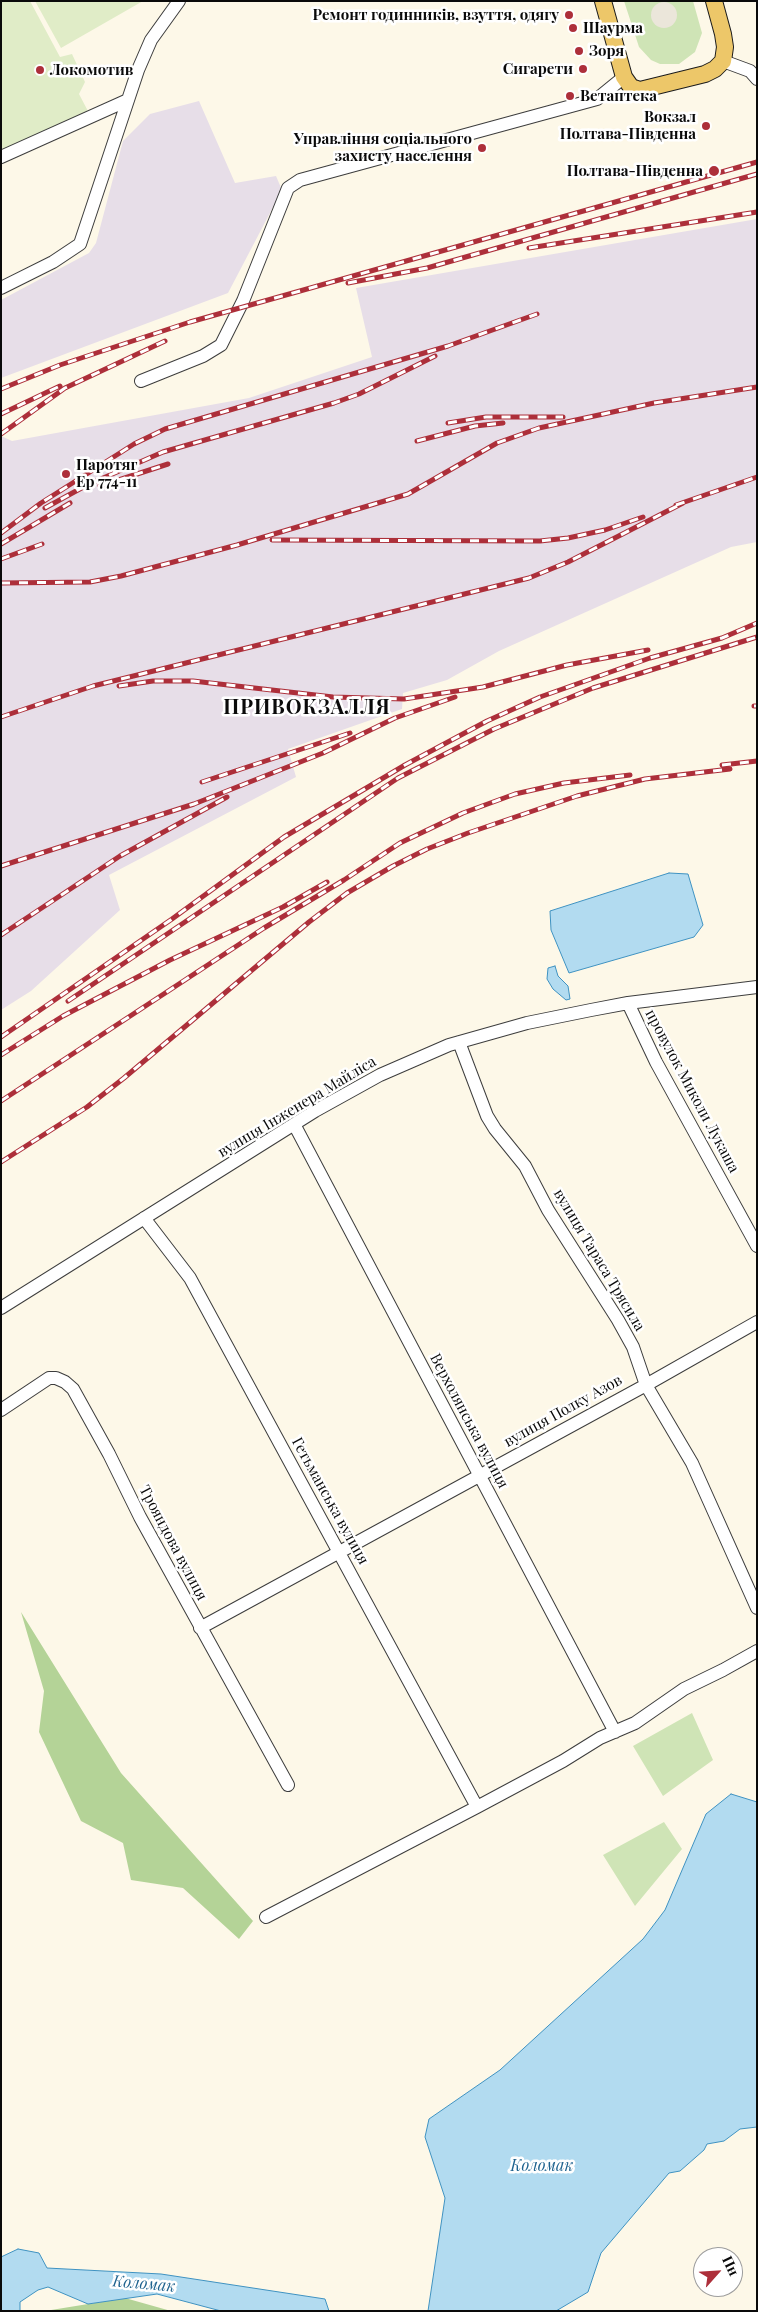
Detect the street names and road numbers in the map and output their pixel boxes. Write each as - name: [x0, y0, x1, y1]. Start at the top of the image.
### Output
- street label: провулок Миколи Лукаша: [641, 1006, 743, 1176]
- street label: вулиця Інженера Майліса: [215, 1053, 379, 1161]
- street label: вулиця Тараса Трясила: [549, 1186, 649, 1334]
- street label: Верхолянська вулиця: [426, 1351, 512, 1491]
- street label: вулиця Полку Азов: [501, 1371, 625, 1451]
- street label: Гетьманська вулиця: [288, 1434, 372, 1568]
- street label: Трояндова вулиця: [135, 1482, 211, 1604]

